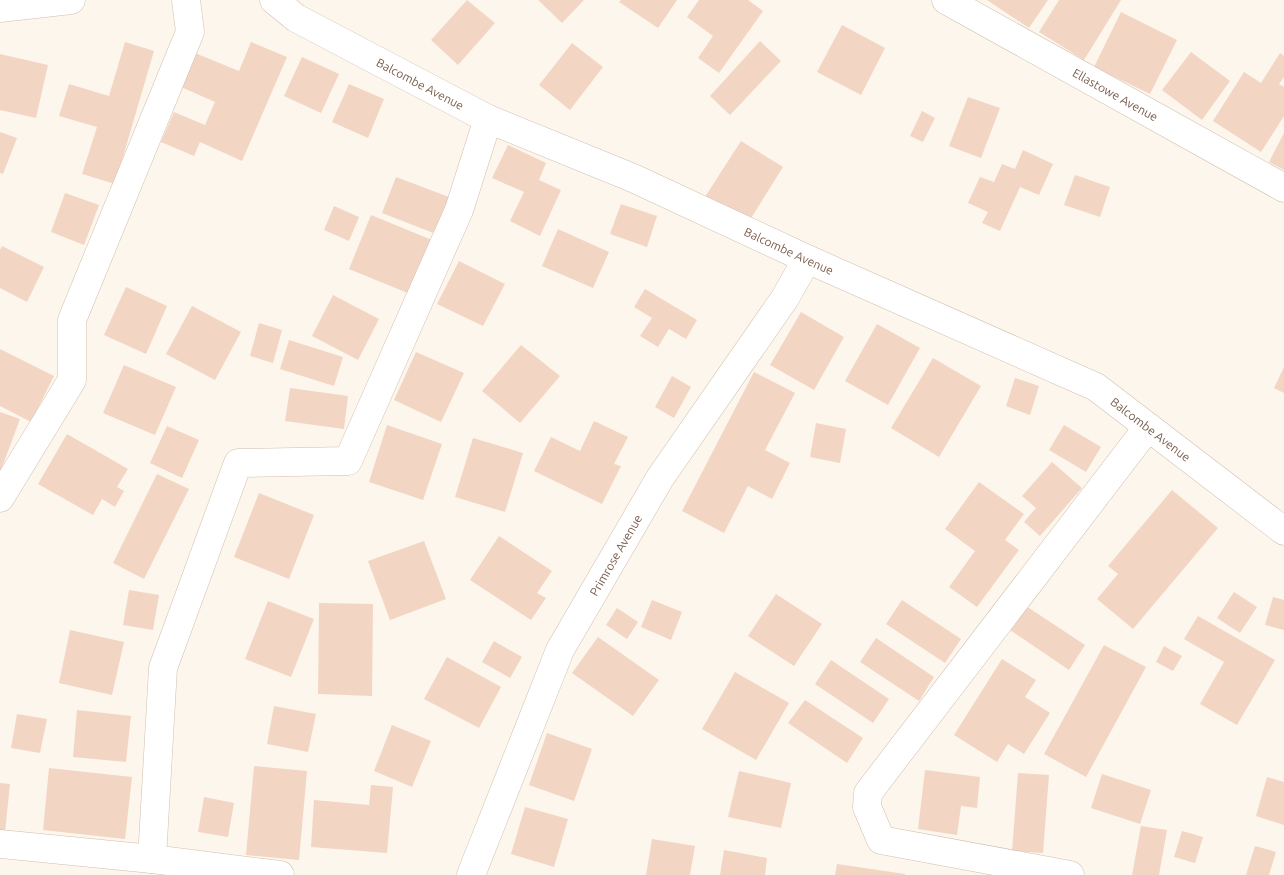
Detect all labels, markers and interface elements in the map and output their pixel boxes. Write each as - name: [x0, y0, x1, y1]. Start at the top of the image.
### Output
- street label: Balcombe Avenue: [375, 55, 466, 112]
- street label: Ellastowe Avenue: [1071, 65, 1160, 123]
- street label: Balcombe Avenue: [742, 224, 836, 277]
- street label: Balcombe Avenue: [1108, 394, 1193, 464]
- street label: Primrose Avenue: [587, 512, 644, 598]

